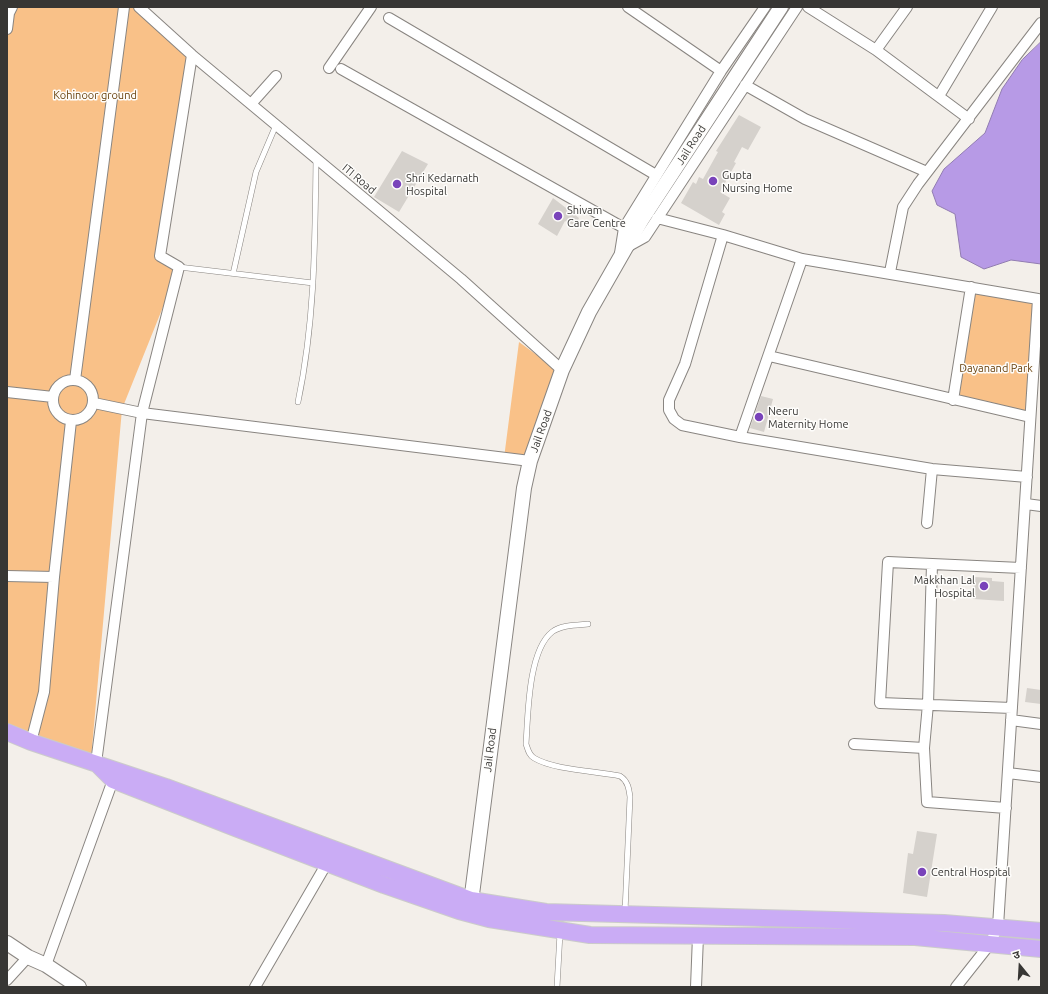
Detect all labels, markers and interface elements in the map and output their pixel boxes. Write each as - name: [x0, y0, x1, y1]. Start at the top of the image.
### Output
- park label: Kohinoor ground: [53, 88, 137, 102]
- street label: Jail Road: [673, 123, 709, 167]
- street label: ITI Road: [340, 161, 378, 197]
- place label: Gupta Nursing Home: [722, 168, 793, 194]
- place label: Shri Kedarnath Hospital: [406, 171, 479, 197]
- marker: Gupta Nursing Home: [707, 175, 719, 187]
- marker: Shri Kedarnath Hospital: [391, 178, 403, 190]
- place label: Shivam Care Centre: [567, 203, 626, 229]
- marker: Shivam Care Centre: [552, 210, 564, 222]
- park label: Dayanand Park: [959, 361, 1033, 375]
- place label: Neeru Maternity Home: [768, 404, 849, 430]
- street label: Jail Road: [527, 408, 555, 454]
- marker: Neeru Maternity Home: [753, 411, 765, 423]
- place label: Makkhan Lal Hospital: [914, 573, 975, 599]
- marker: Makkhan Lal Hospital: [978, 580, 990, 592]
- street label: Jail Road: [481, 727, 499, 773]
- place label: Central Hospital: [931, 865, 1010, 879]
- marker: Central Hospital: [916, 866, 928, 878]
- north arrow: [1000, 946, 1040, 986]
- text: उ: [1011, 948, 1021, 961]

